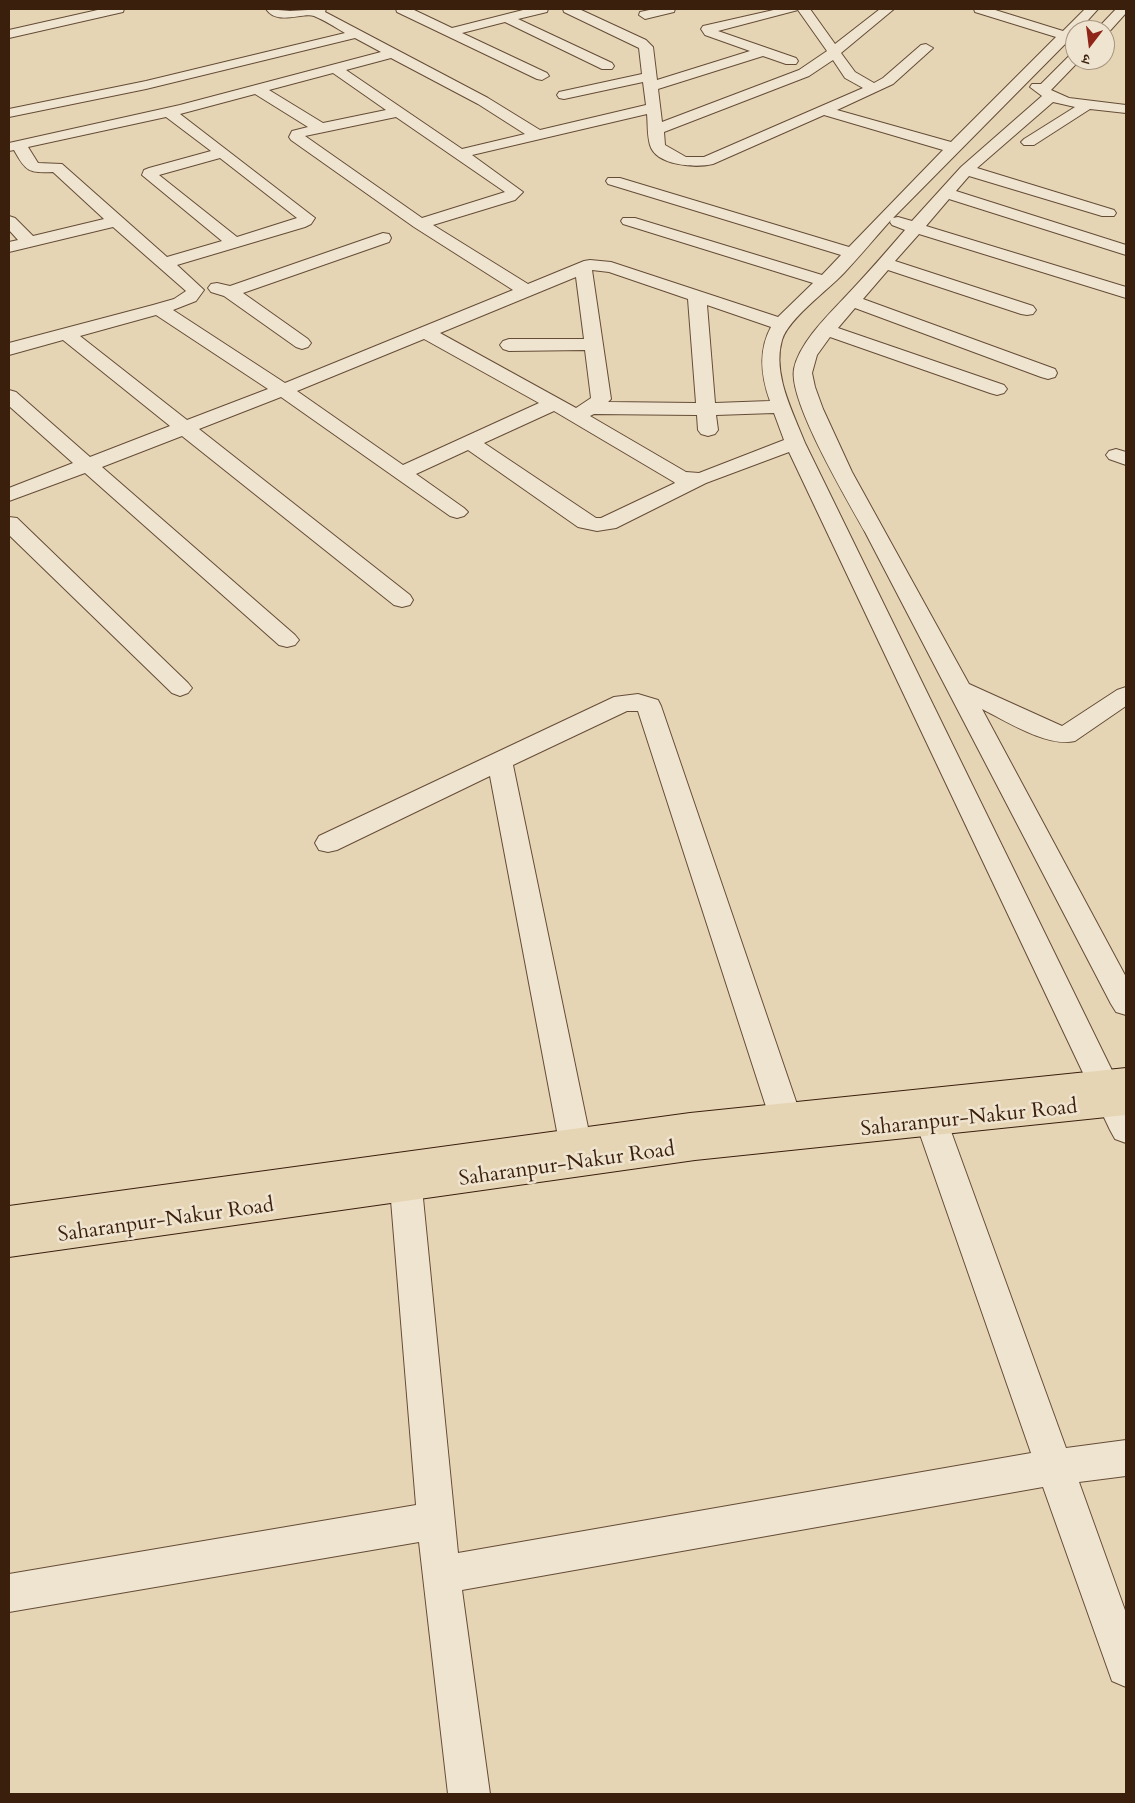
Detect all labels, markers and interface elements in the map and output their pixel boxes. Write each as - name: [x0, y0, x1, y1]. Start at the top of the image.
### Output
- north arrow: [1065, 20, 1115, 70]
- text: उ: [1080, 49, 1092, 69]
- street label: Saharanpur-Nakur Road: [859, 1095, 1079, 1143]
- street label: Saharanpur-Nakur Road: [457, 1137, 677, 1193]
- street label: Saharanpur-Nakur Road: [56, 1193, 276, 1249]

